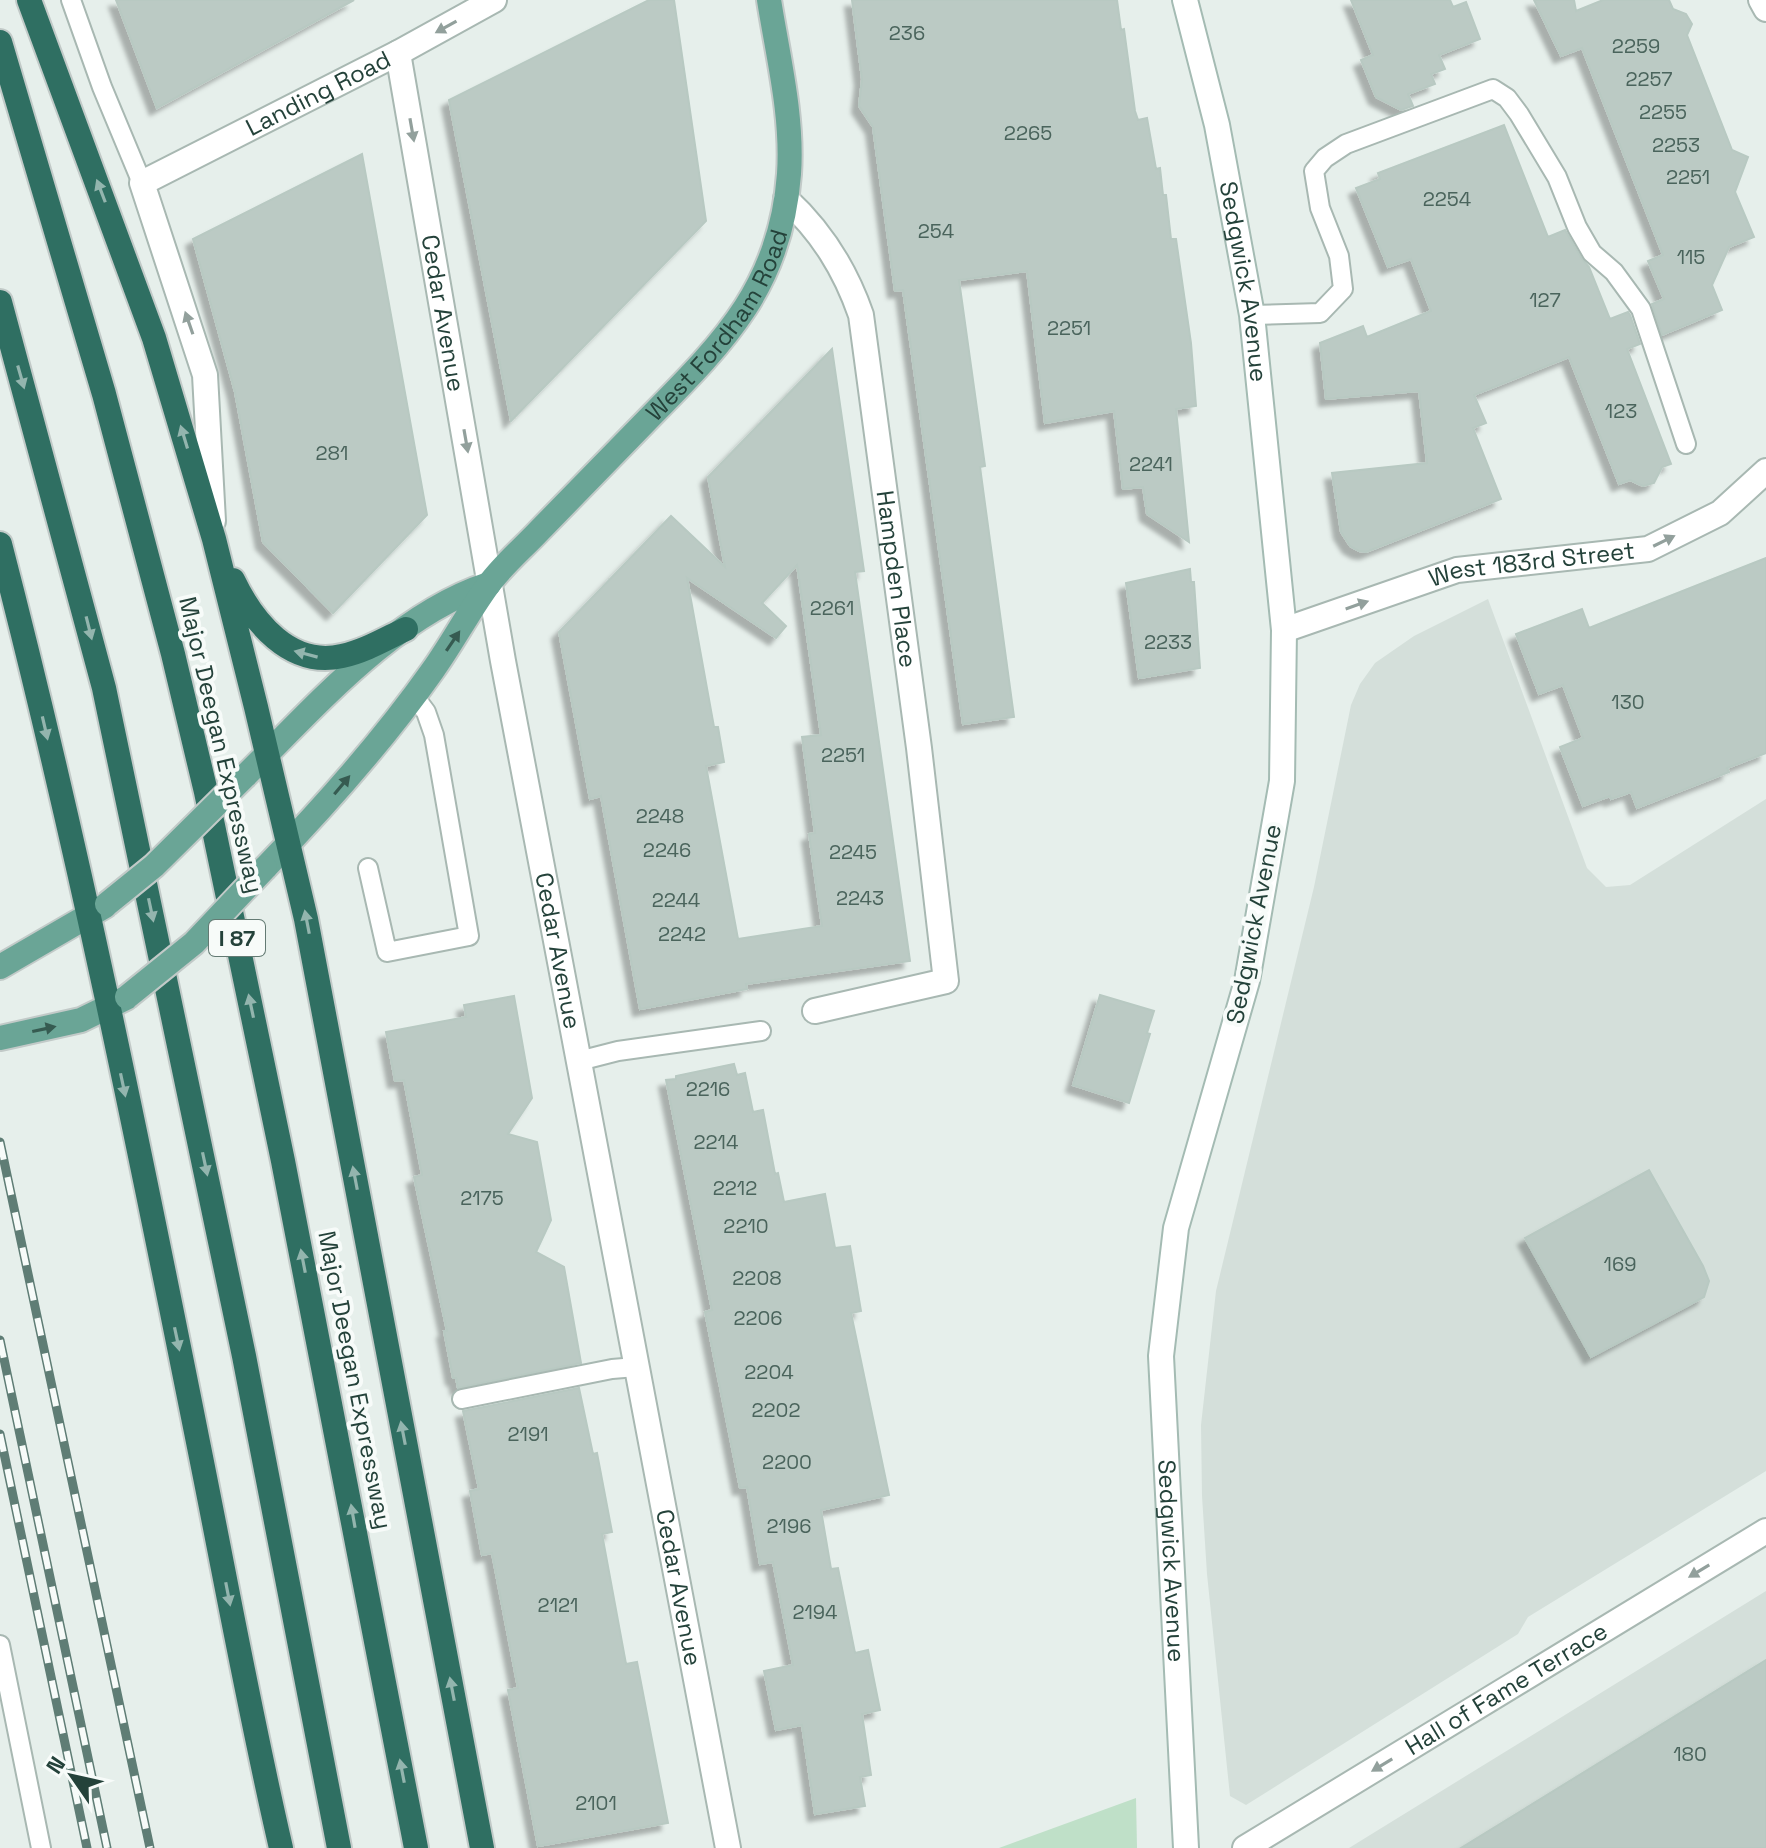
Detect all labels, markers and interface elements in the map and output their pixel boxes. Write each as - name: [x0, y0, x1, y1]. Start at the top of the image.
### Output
- one-way arrow: [435, 20, 457, 34]
- house number: 236: [889, 20, 925, 46]
- house number: 2259: [1612, 33, 1660, 59]
- street label: Landing Road: [240, 43, 396, 143]
- house number: 2257: [1625, 66, 1673, 92]
- house number: 2255: [1639, 99, 1687, 125]
- one-way arrow: [406, 118, 418, 143]
- house number: 2265: [1004, 120, 1052, 146]
- house number: 2253: [1652, 132, 1700, 158]
- house number: 2251: [1666, 164, 1710, 190]
- one-way arrow: [94, 179, 107, 203]
- street label: Sedgwick Avenue: [1213, 179, 1275, 383]
- house number: 2254: [1423, 186, 1471, 212]
- house number: 254: [918, 218, 954, 244]
- street label: West Fordham Road: [639, 226, 794, 427]
- street label: Cedar Avenue: [415, 232, 472, 394]
- house number: 115: [1677, 244, 1705, 270]
- house number: 127: [1529, 287, 1561, 313]
- one-way arrow: [183, 311, 195, 335]
- house number: 2251: [1047, 315, 1091, 341]
- one-way arrow: [15, 366, 28, 390]
- house number: 123: [1605, 398, 1637, 424]
- one-way arrow: [177, 425, 190, 449]
- one-way arrow: [460, 429, 472, 454]
- house number: 281: [316, 440, 348, 466]
- house number: 2241: [1129, 451, 1173, 477]
- street label: Hampden Place: [870, 488, 924, 670]
- one-way arrow: [1653, 534, 1676, 547]
- street label: West 183rd Street: [1424, 535, 1636, 594]
- street label: Major Deegan Expressway: [172, 594, 271, 896]
- house number: 2261: [810, 595, 854, 621]
- one-way arrow: [1346, 598, 1370, 610]
- one-way arrow: [83, 616, 95, 641]
- house number: 2233: [1144, 629, 1192, 655]
- one-way arrow: [446, 630, 461, 651]
- one-way arrow: [294, 647, 319, 659]
- house number: 130: [1611, 689, 1645, 715]
- one-way arrow: [39, 716, 52, 741]
- house number: 2251: [821, 742, 865, 768]
- one-way arrow: [333, 775, 350, 795]
- house number: 2248: [636, 803, 684, 829]
- street label: Sedgwick Avenue: [1219, 821, 1288, 1026]
- house number: 2246: [643, 837, 691, 863]
- house number: 2245: [829, 839, 877, 865]
- street label: Cedar Avenue: [528, 870, 588, 1032]
- house number: 2243: [836, 885, 884, 911]
- house number: 2244: [652, 887, 700, 913]
- one-way arrow: [145, 897, 158, 922]
- one-way arrow: [300, 910, 313, 935]
- road number: I 87: [209, 920, 265, 956]
- house number: 2242: [658, 921, 706, 947]
- one-way arrow: [244, 993, 256, 1018]
- one-way arrow: [32, 1022, 57, 1035]
- one-way arrow: [117, 1072, 130, 1097]
- house number: 2216: [686, 1076, 730, 1102]
- house number: 2214: [694, 1129, 738, 1155]
- one-way arrow: [199, 1152, 212, 1177]
- one-way arrow: [348, 1165, 361, 1190]
- house number: 2212: [713, 1175, 757, 1201]
- house number: 2175: [460, 1185, 504, 1211]
- house number: 2210: [723, 1213, 769, 1239]
- street label: Major Deegan Expressway: [311, 1228, 400, 1532]
- one-way arrow: [296, 1248, 309, 1273]
- house number: 169: [1604, 1251, 1636, 1277]
- house number: 2208: [732, 1265, 782, 1291]
- house number: 2206: [733, 1305, 783, 1331]
- one-way arrow: [171, 1327, 184, 1352]
- house number: 2204: [744, 1359, 794, 1385]
- house number: 2202: [752, 1397, 801, 1423]
- one-way arrow: [397, 1421, 409, 1446]
- house number: 2191: [507, 1421, 549, 1447]
- house number: 2200: [762, 1449, 812, 1475]
- street label: Sedgwick Avenue: [1151, 1459, 1193, 1663]
- one-way arrow: [347, 1503, 359, 1528]
- street label: Cedar Avenue: [649, 1507, 709, 1668]
- house number: 2196: [767, 1513, 811, 1539]
- one-way arrow: [1688, 1564, 1710, 1578]
- one-way arrow: [222, 1582, 234, 1607]
- house number: 2121: [538, 1592, 578, 1618]
- house number: 2194: [792, 1599, 838, 1625]
- street label: Hall of Fame Terrace: [1399, 1615, 1613, 1762]
- one-way arrow: [445, 1676, 457, 1701]
- north arrow: [32, 1736, 112, 1816]
- house number: 180: [1673, 1741, 1707, 1767]
- text: N: [40, 1751, 71, 1779]
- one-way arrow: [1371, 1757, 1393, 1771]
- one-way arrow: [395, 1759, 407, 1784]
- house number: 2101: [575, 1790, 617, 1816]

